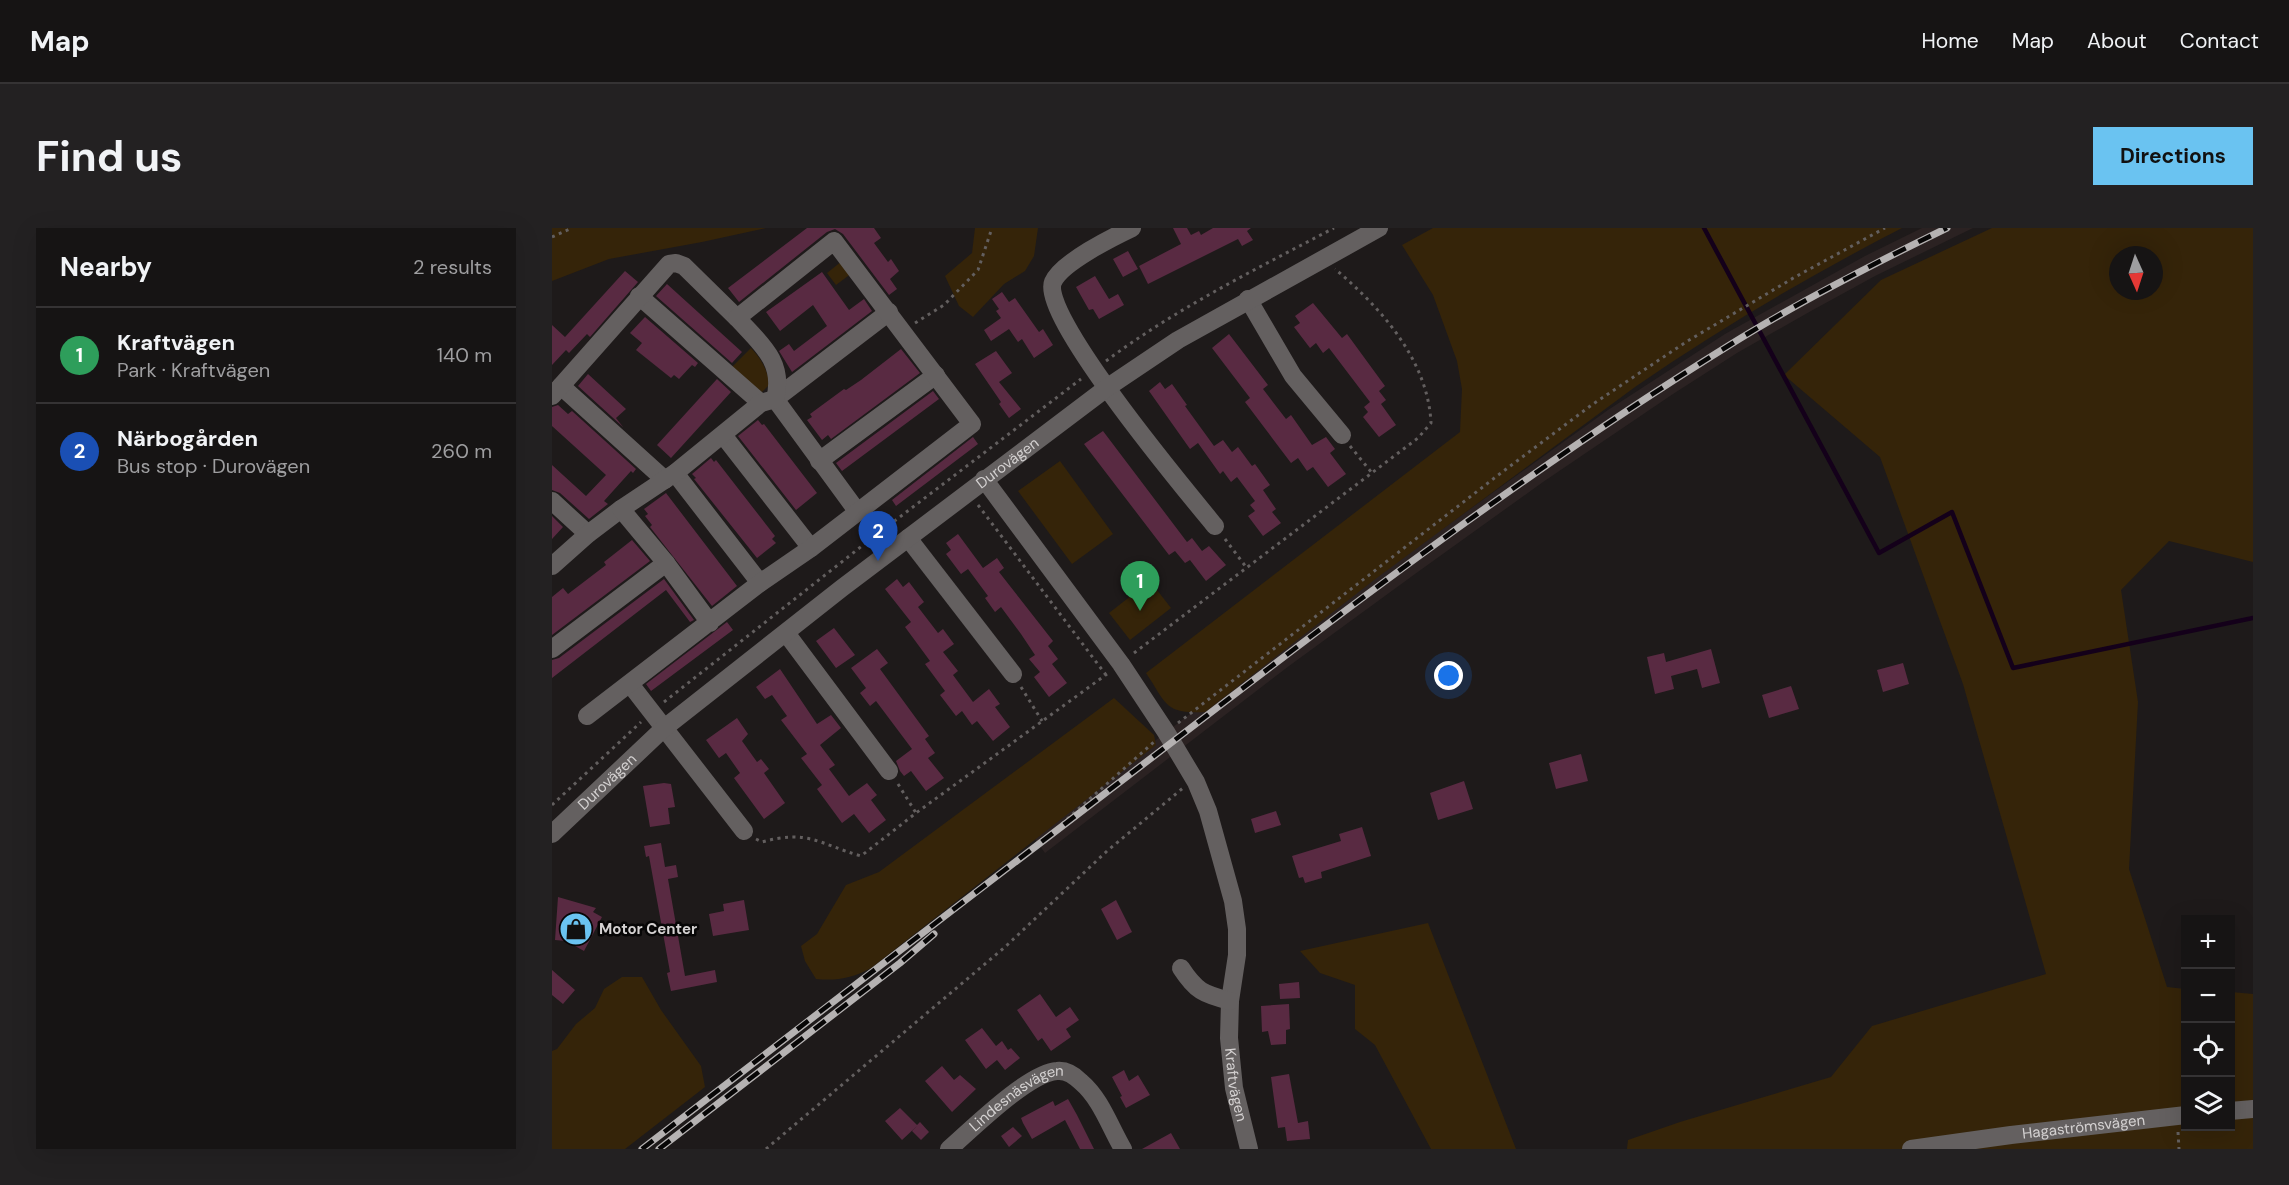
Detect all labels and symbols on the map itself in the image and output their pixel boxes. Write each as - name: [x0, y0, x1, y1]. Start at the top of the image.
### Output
- north arrow: [2109, 246, 2163, 300]
- street label: Durovägen: [972, 433, 1043, 493]
- pin: 2: [858, 512, 898, 561]
- pin: 1: [1120, 562, 1160, 611]
- your location: [1434, 661, 1463, 690]
- street label: Durovägen: [574, 749, 641, 814]
- shop icon: Motor Center: [558, 911, 594, 947]
- place label: Motor Center: [599, 919, 697, 939]
- street label: Kraftvägen: [1220, 1047, 1252, 1124]
- street label: Lindesnäsvägen: [965, 1061, 1064, 1136]
- street label: Hagaströmsvägen: [2021, 1110, 2146, 1144]

